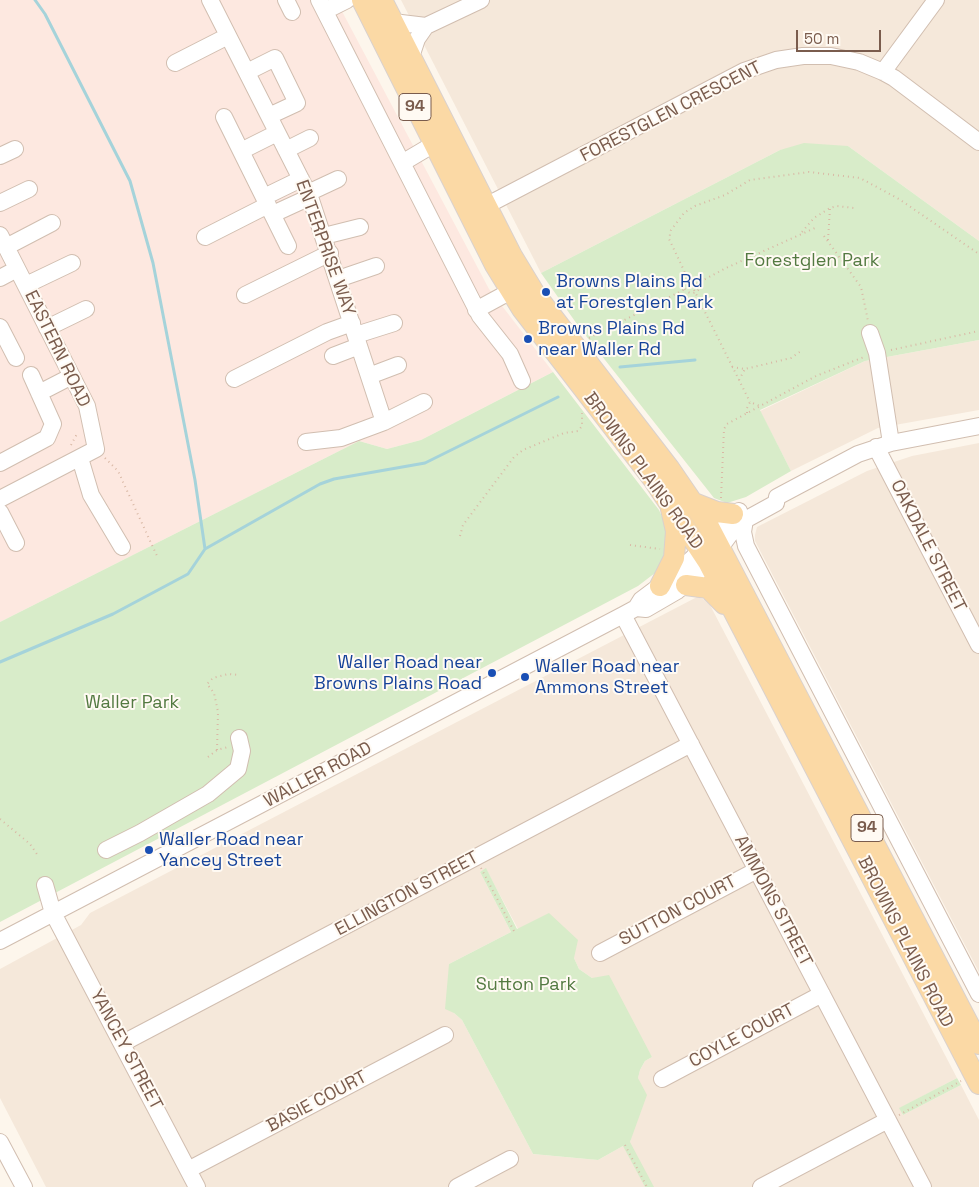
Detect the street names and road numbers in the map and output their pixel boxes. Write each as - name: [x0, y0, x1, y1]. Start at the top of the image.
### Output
- street label: FORESTGLEN CRESCENT: [577, 57, 765, 167]
- road number: 94: [399, 94, 431, 120]
- street label: ENTERPRISE WAY: [290, 177, 360, 319]
- street label: EASTERN ROAD: [19, 287, 95, 411]
- street label: BROWNS PLAINS ROAD: [579, 388, 707, 554]
- street label: OAKDALE STREET: [885, 476, 971, 616]
- street label: WALLER ROAD: [260, 738, 376, 812]
- road number: 94: [851, 814, 883, 841]
- street label: AMMONS STREET: [729, 832, 817, 970]
- street label: ELLINGTON STREET: [332, 847, 482, 941]
- street label: BROWNS PLAINS ROAD: [852, 853, 958, 1031]
- street label: SUTTON COURT: [616, 871, 740, 951]
- street label: YANCEY STREET: [85, 986, 167, 1114]
- street label: COYLE COURT: [686, 999, 798, 1073]
- street label: BASIE COURT: [263, 1066, 371, 1138]

